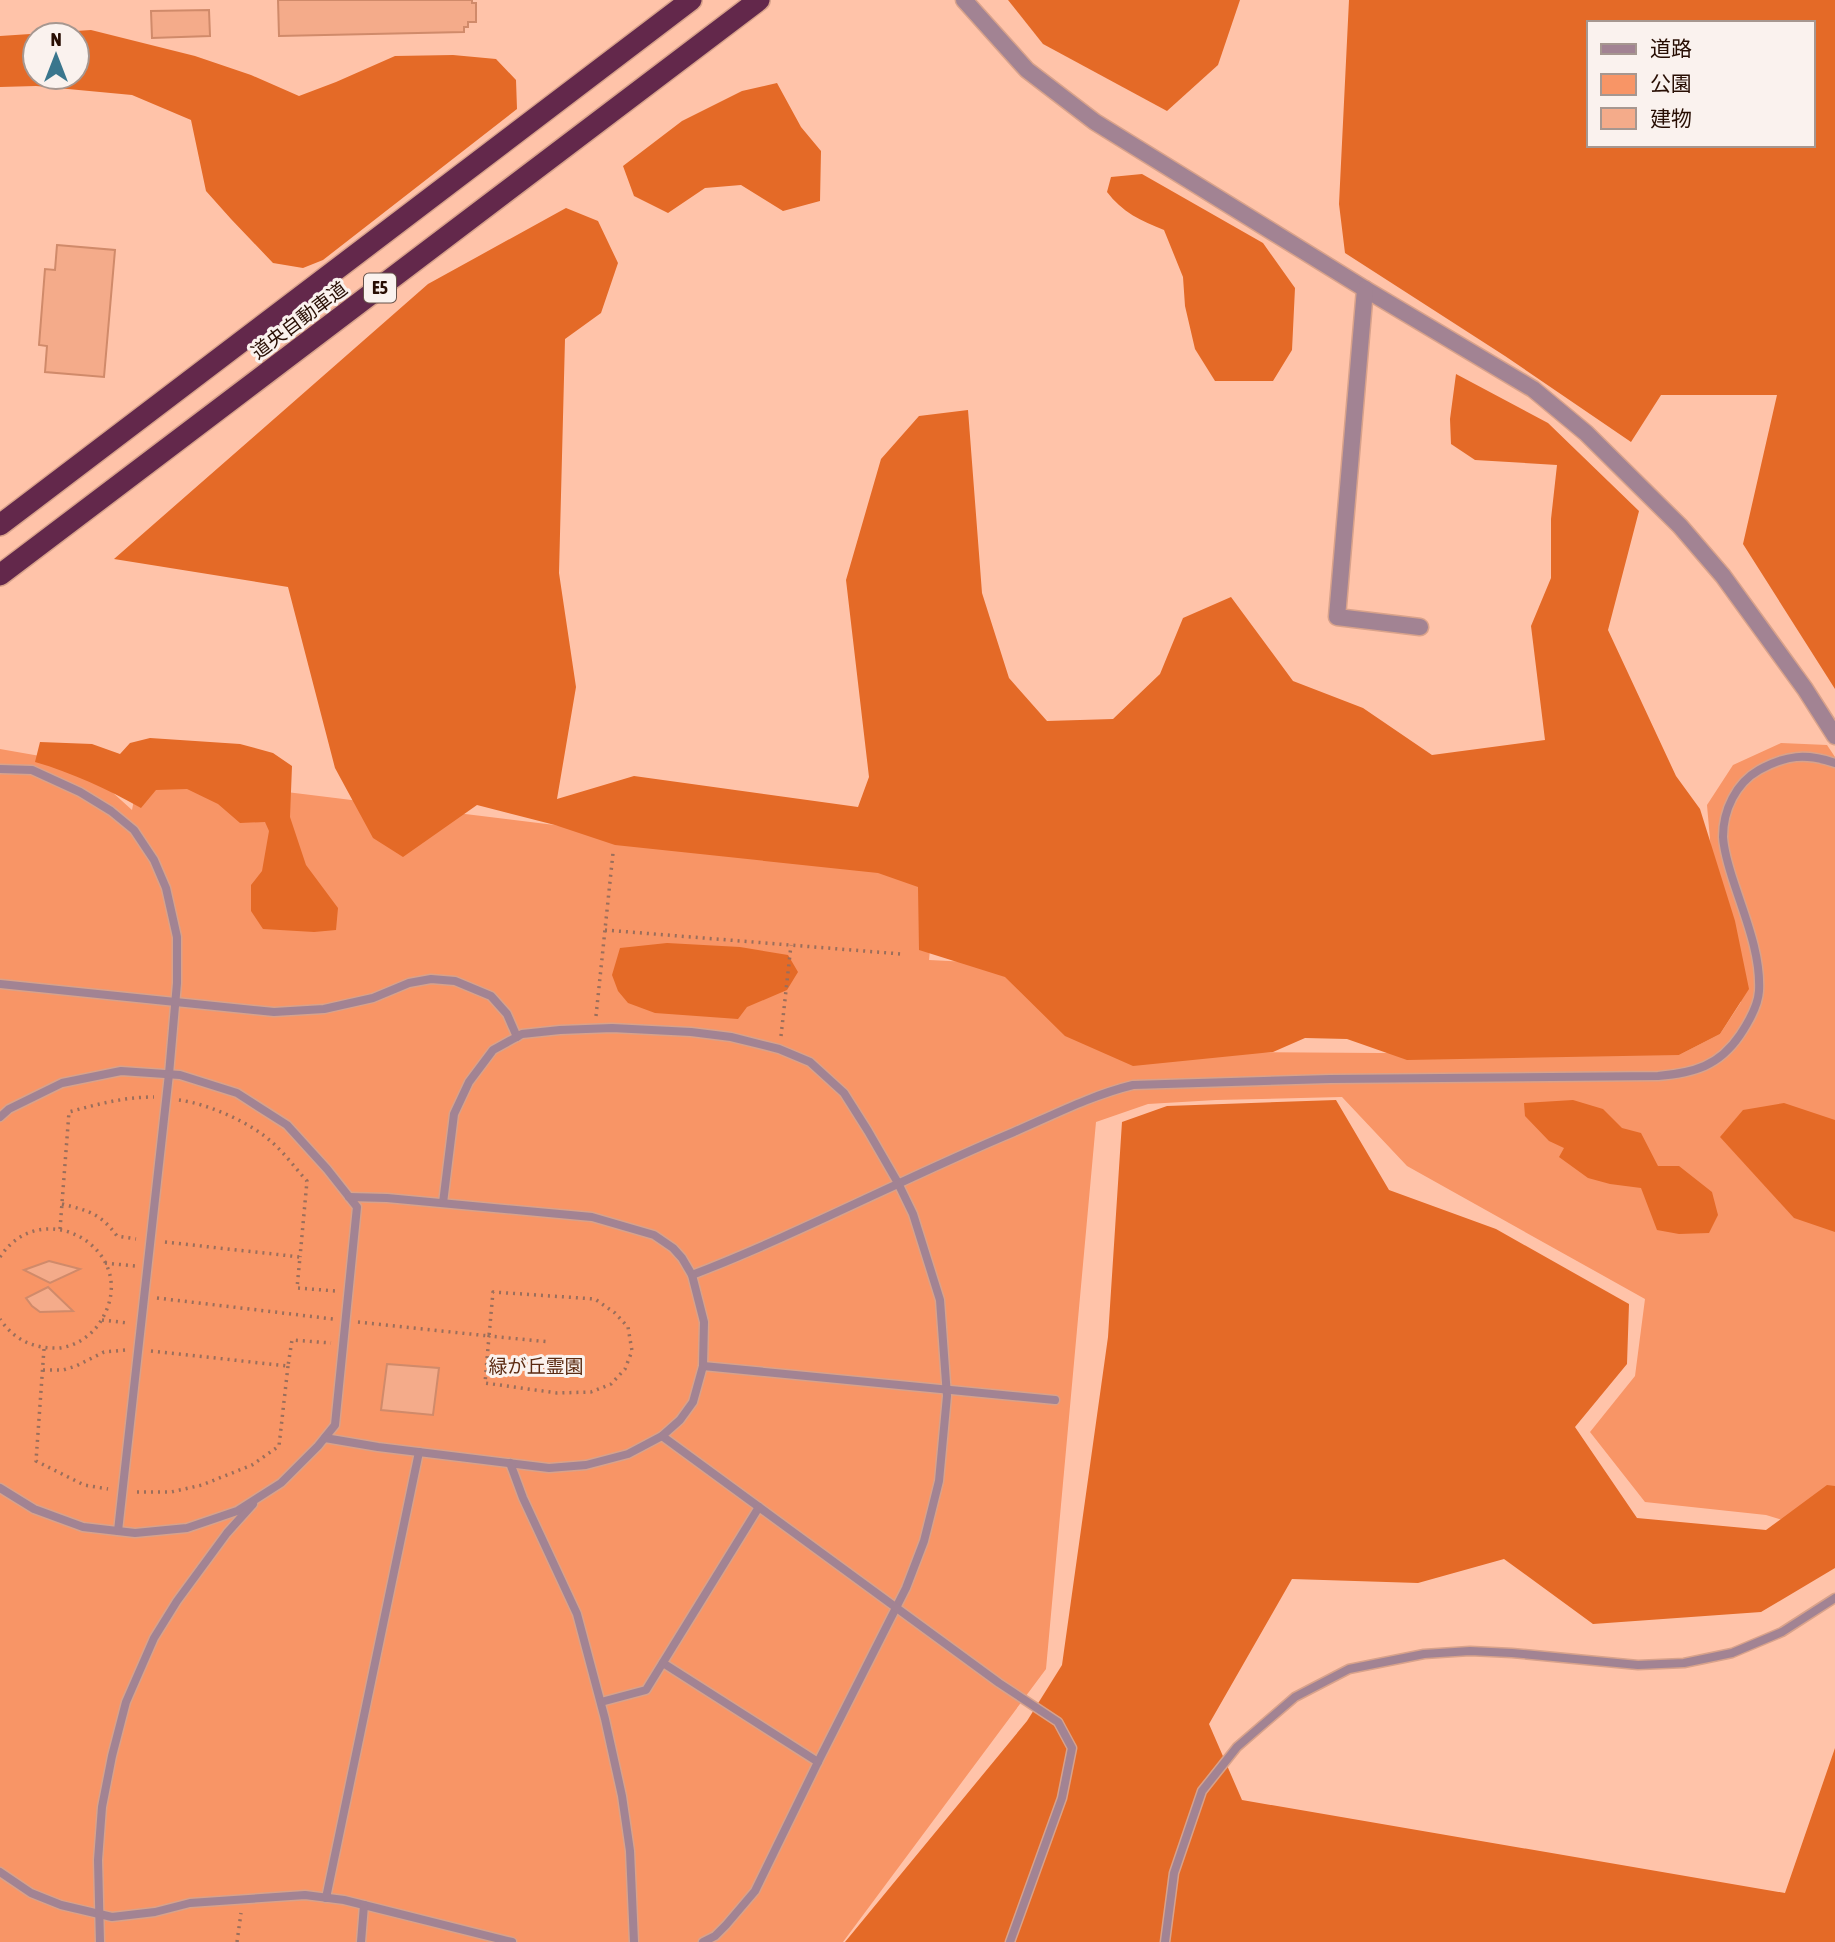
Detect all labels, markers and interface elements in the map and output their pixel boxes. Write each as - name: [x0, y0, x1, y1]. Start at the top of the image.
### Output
- north arrow: [21, 21, 91, 91]
- legend: [1587, 21, 1814, 147]
- text: N: [50, 28, 62, 50]
- text: 道路: [1650, 36, 1692, 60]
- text: 公園: [1650, 71, 1692, 95]
- text: 建物: [1650, 106, 1692, 130]
- road number: E5: [364, 274, 396, 302]
- street label: 道央自動車道: [247, 277, 351, 363]
- park label: 緑が丘霊園: [488, 1355, 584, 1377]

